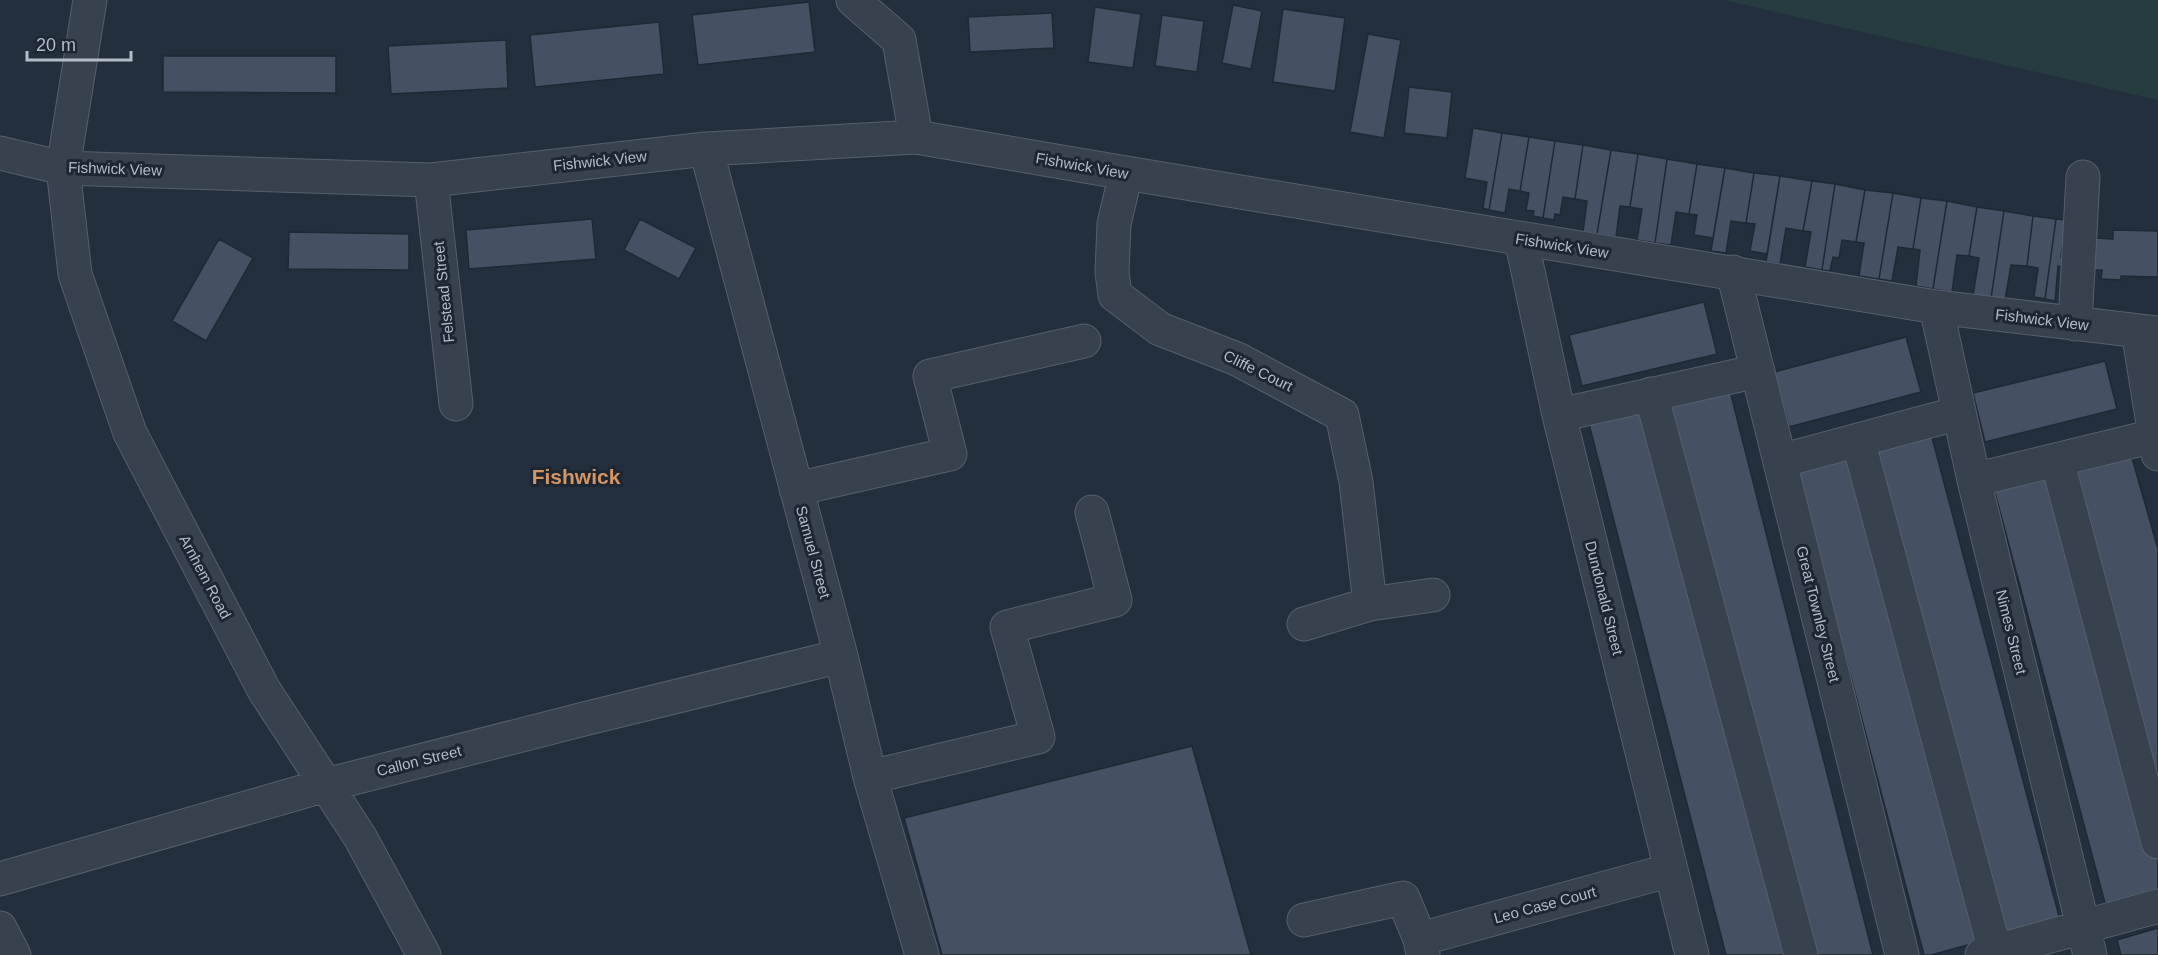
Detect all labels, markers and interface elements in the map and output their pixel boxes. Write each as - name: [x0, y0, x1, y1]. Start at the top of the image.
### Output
- scale bar: [27, 24, 130, 62]
- text: 20 m: [36, 35, 76, 55]
- street label: Fishwick View: [552, 147, 648, 174]
- street label: Fishwick View: [1034, 149, 1130, 182]
- street label: Fishwick View: [68, 158, 162, 179]
- street label: Fishwick View: [1514, 230, 1610, 261]
- street label: Felstead Street: [430, 240, 457, 344]
- street label: Fishwick View: [1994, 305, 2090, 334]
- street label: Cliffe Court: [1221, 347, 1296, 395]
- district label: Fishwick: [532, 465, 621, 488]
- street label: Samuel Street: [793, 504, 834, 601]
- street label: Arnhem Road: [176, 532, 235, 622]
- street label: Dundonald Street: [1582, 539, 1627, 657]
- street label: Great Townley Street: [1793, 544, 1844, 685]
- street label: Nimes Street: [1993, 588, 2030, 677]
- street label: Callon Street: [375, 742, 464, 779]
- street label: Leo Case Court: [1492, 882, 1599, 926]

